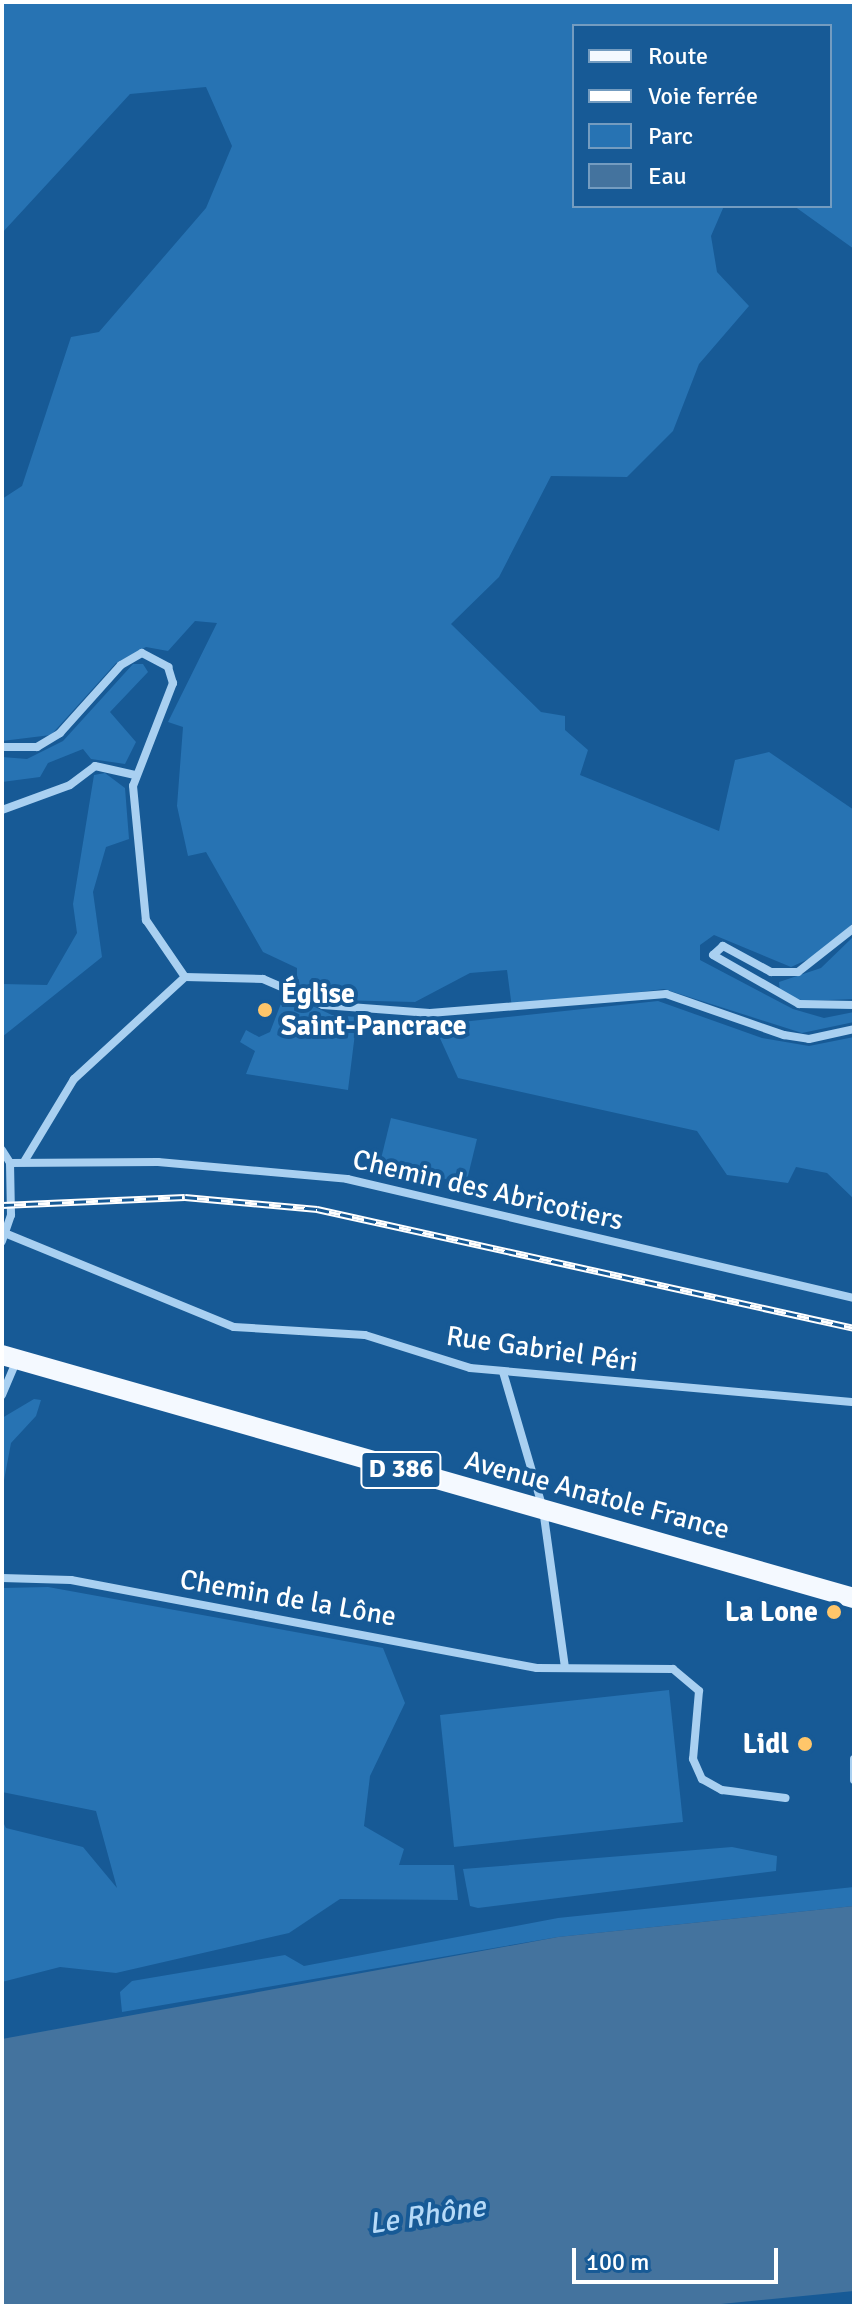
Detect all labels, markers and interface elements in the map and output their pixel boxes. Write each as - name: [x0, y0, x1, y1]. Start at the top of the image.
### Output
- legend: [572, 24, 832, 208]
- text: Route: [648, 41, 708, 71]
- text: Voie ferrée: [648, 81, 758, 111]
- text: Parc: [648, 121, 693, 151]
- text: Eau: [648, 161, 687, 191]
- place label: Église Saint-Pancrace: [281, 977, 467, 1043]
- marker: Église Saint-Pancrace: [256, 1001, 274, 1019]
- street label: Chemin des Abricotiers: [349, 1143, 627, 1237]
- street label: Rue Gabriel Péri: [444, 1319, 640, 1379]
- street label: Avenue Anatole France: [461, 1443, 733, 1547]
- road number: D 386: [359, 1448, 443, 1492]
- street label: Chemin de la Lône: [177, 1562, 399, 1634]
- place label: La Lone: [725, 1595, 818, 1629]
- marker: La Lone: [825, 1603, 843, 1621]
- place label: Lidl: [743, 1727, 789, 1761]
- marker: Lidl: [796, 1735, 814, 1753]
- water label: Le Rhône: [366, 2189, 488, 2243]
- scale bar: [576, 2232, 782, 2282]
- text: 100 m: [586, 2247, 649, 2277]

